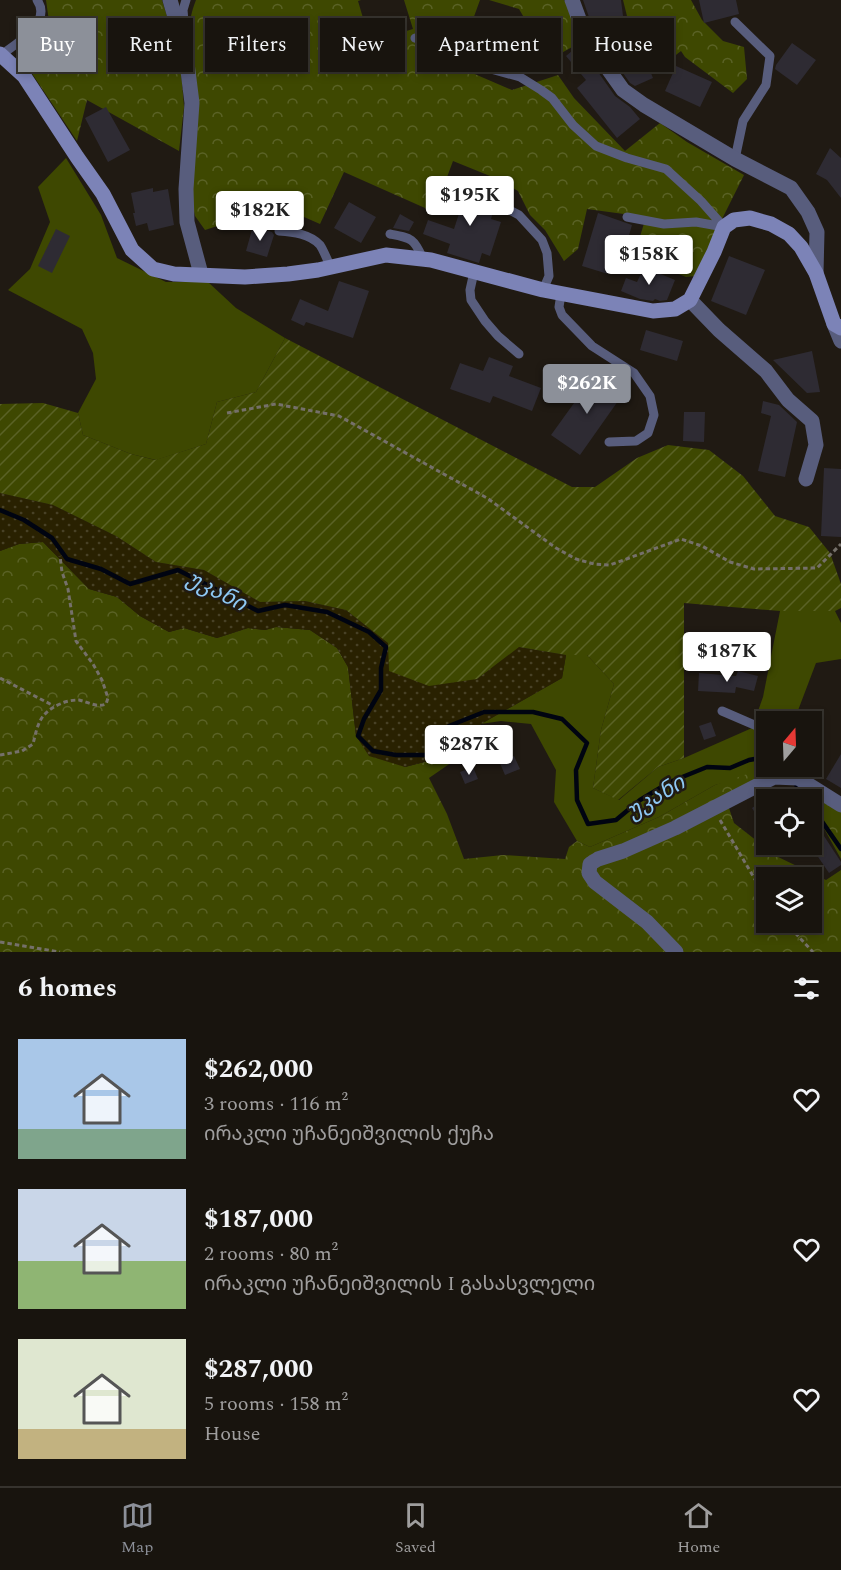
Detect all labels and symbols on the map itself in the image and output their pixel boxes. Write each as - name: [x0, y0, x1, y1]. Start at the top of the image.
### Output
- pin: $195K: [428, 176, 512, 227]
- pin: $182K: [218, 191, 302, 242]
- pin: $158K: [607, 235, 691, 286]
- pin: $262K: [545, 364, 629, 415]
- water label: უკანი: [180, 562, 253, 621]
- pin: $187K: [685, 632, 769, 683]
- north arrow: [756, 711, 822, 777]
- pin: $287K: [427, 725, 511, 776]
- water label: უკანი: [620, 766, 693, 828]

